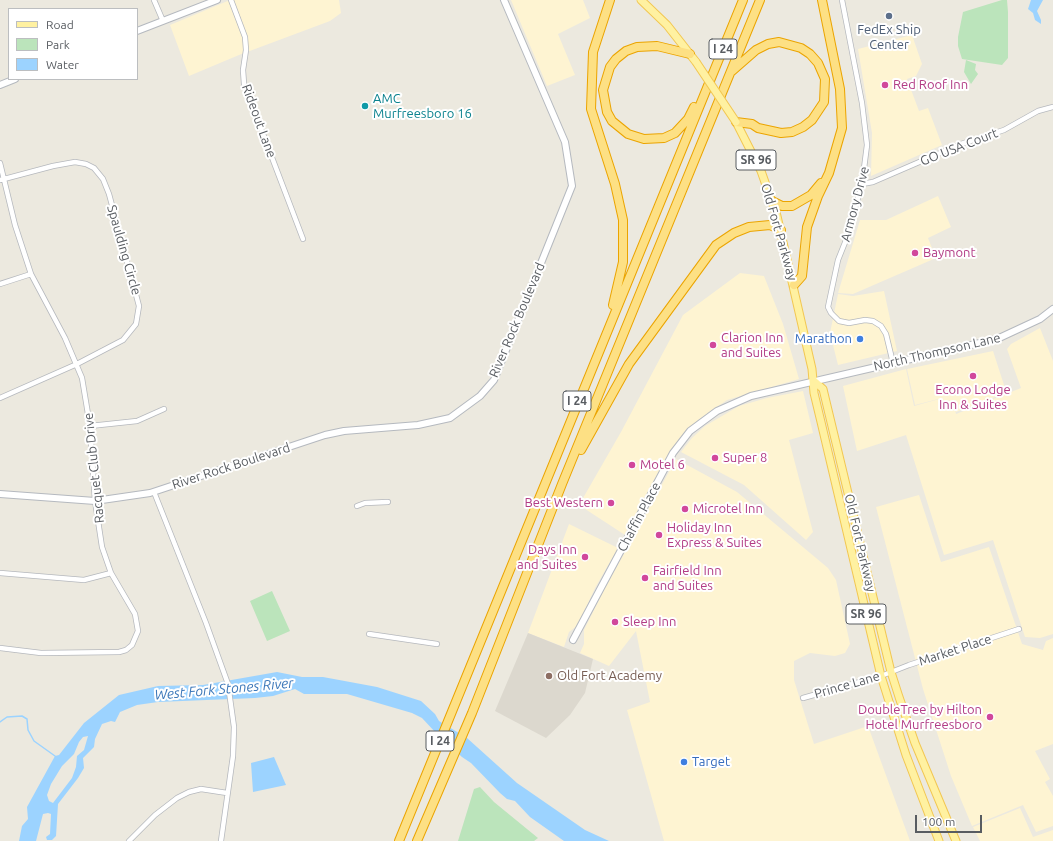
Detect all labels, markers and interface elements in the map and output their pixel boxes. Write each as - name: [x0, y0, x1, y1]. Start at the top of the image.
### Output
- legend: [8, 8, 138, 80]
- marker: FedEx Ship Center: [884, 11, 894, 21]
- text: Road: [46, 18, 74, 31]
- place label: FedEx Ship Center: [857, 22, 921, 53]
- text: Park: [46, 38, 70, 51]
- road number: I 24: [709, 39, 737, 59]
- text: Water: [46, 58, 79, 71]
- place label: Red Roof Inn: [893, 77, 968, 93]
- marker: Red Roof Inn: [880, 80, 890, 90]
- street label: Rideout Lane: [238, 82, 280, 160]
- place label: AMC Murfreesboro 16: [373, 91, 472, 122]
- marker: AMC Murfreesboro 16: [360, 101, 370, 111]
- street label: GO USA Court: [918, 125, 1000, 169]
- road number: SR 96: [736, 150, 776, 170]
- street label: Armory Drive: [837, 165, 873, 243]
- street label: Old Fort Parkway: [758, 182, 800, 282]
- street label: Spaulding Circle: [104, 203, 144, 297]
- place label: Baymont: [923, 245, 976, 261]
- marker: Baymont: [910, 248, 920, 258]
- street label: River Rock Boulevard: [486, 260, 548, 380]
- place label: Clarion Inn and Suites: [721, 330, 783, 361]
- street label: North Thompson Lane: [872, 330, 1002, 374]
- place label: Marathon: [795, 331, 852, 347]
- marker: Marathon: [855, 334, 865, 344]
- marker: Clarion Inn and Suites: [708, 340, 718, 350]
- marker: Econo Lodge Inn & Suites: [968, 371, 978, 381]
- place label: Econo Lodge Inn & Suites: [935, 382, 1011, 413]
- road number: I 24: [563, 391, 591, 411]
- street label: Racquet Club Drive: [80, 412, 108, 524]
- street label: River Rock Boulevard: [170, 440, 292, 492]
- place label: Super 8: [723, 450, 767, 466]
- marker: Super 8: [710, 453, 720, 463]
- place label: Motel 6: [640, 457, 685, 473]
- marker: Motel 6: [627, 460, 637, 470]
- street label: Chaffin Place: [614, 480, 664, 554]
- street label: Old Fort Parkway: [841, 492, 879, 594]
- place label: Best Western: [525, 495, 603, 511]
- marker: Best Western: [606, 498, 616, 508]
- place label: Microtel Inn: [693, 501, 763, 517]
- marker: Microtel Inn: [680, 504, 690, 514]
- place label: Holiday Inn Express & Suites: [667, 520, 762, 551]
- marker: Holiday Inn Express & Suites: [654, 530, 664, 540]
- place label: Days Inn and Suites: [517, 542, 577, 573]
- marker: Days Inn and Suites: [580, 552, 590, 562]
- place label: Fairfield Inn and Suites: [653, 563, 722, 594]
- marker: Fairfield Inn and Suites: [640, 573, 650, 583]
- road number: SR 96: [846, 604, 886, 624]
- place label: Sleep Inn: [623, 614, 676, 630]
- marker: Sleep Inn: [610, 617, 620, 627]
- street label: Market Place: [917, 631, 993, 669]
- place label: Old Fort Academy: [557, 668, 662, 684]
- street label: Prince Lane: [812, 668, 882, 702]
- marker: Old Fort Academy: [544, 671, 554, 681]
- water label: West Fork Stones River: [154, 675, 294, 703]
- place label: DoubleTree by Hilton Hotel Murfreesboro: [858, 702, 982, 733]
- marker: DoubleTree by Hilton Hotel Murfreesboro: [985, 712, 995, 722]
- road number: I 24: [426, 731, 454, 751]
- place label: Target: [692, 754, 730, 770]
- marker: Target: [679, 757, 689, 767]
- scale bar: [917, 807, 984, 833]
- text: 100 m: [922, 815, 955, 828]

